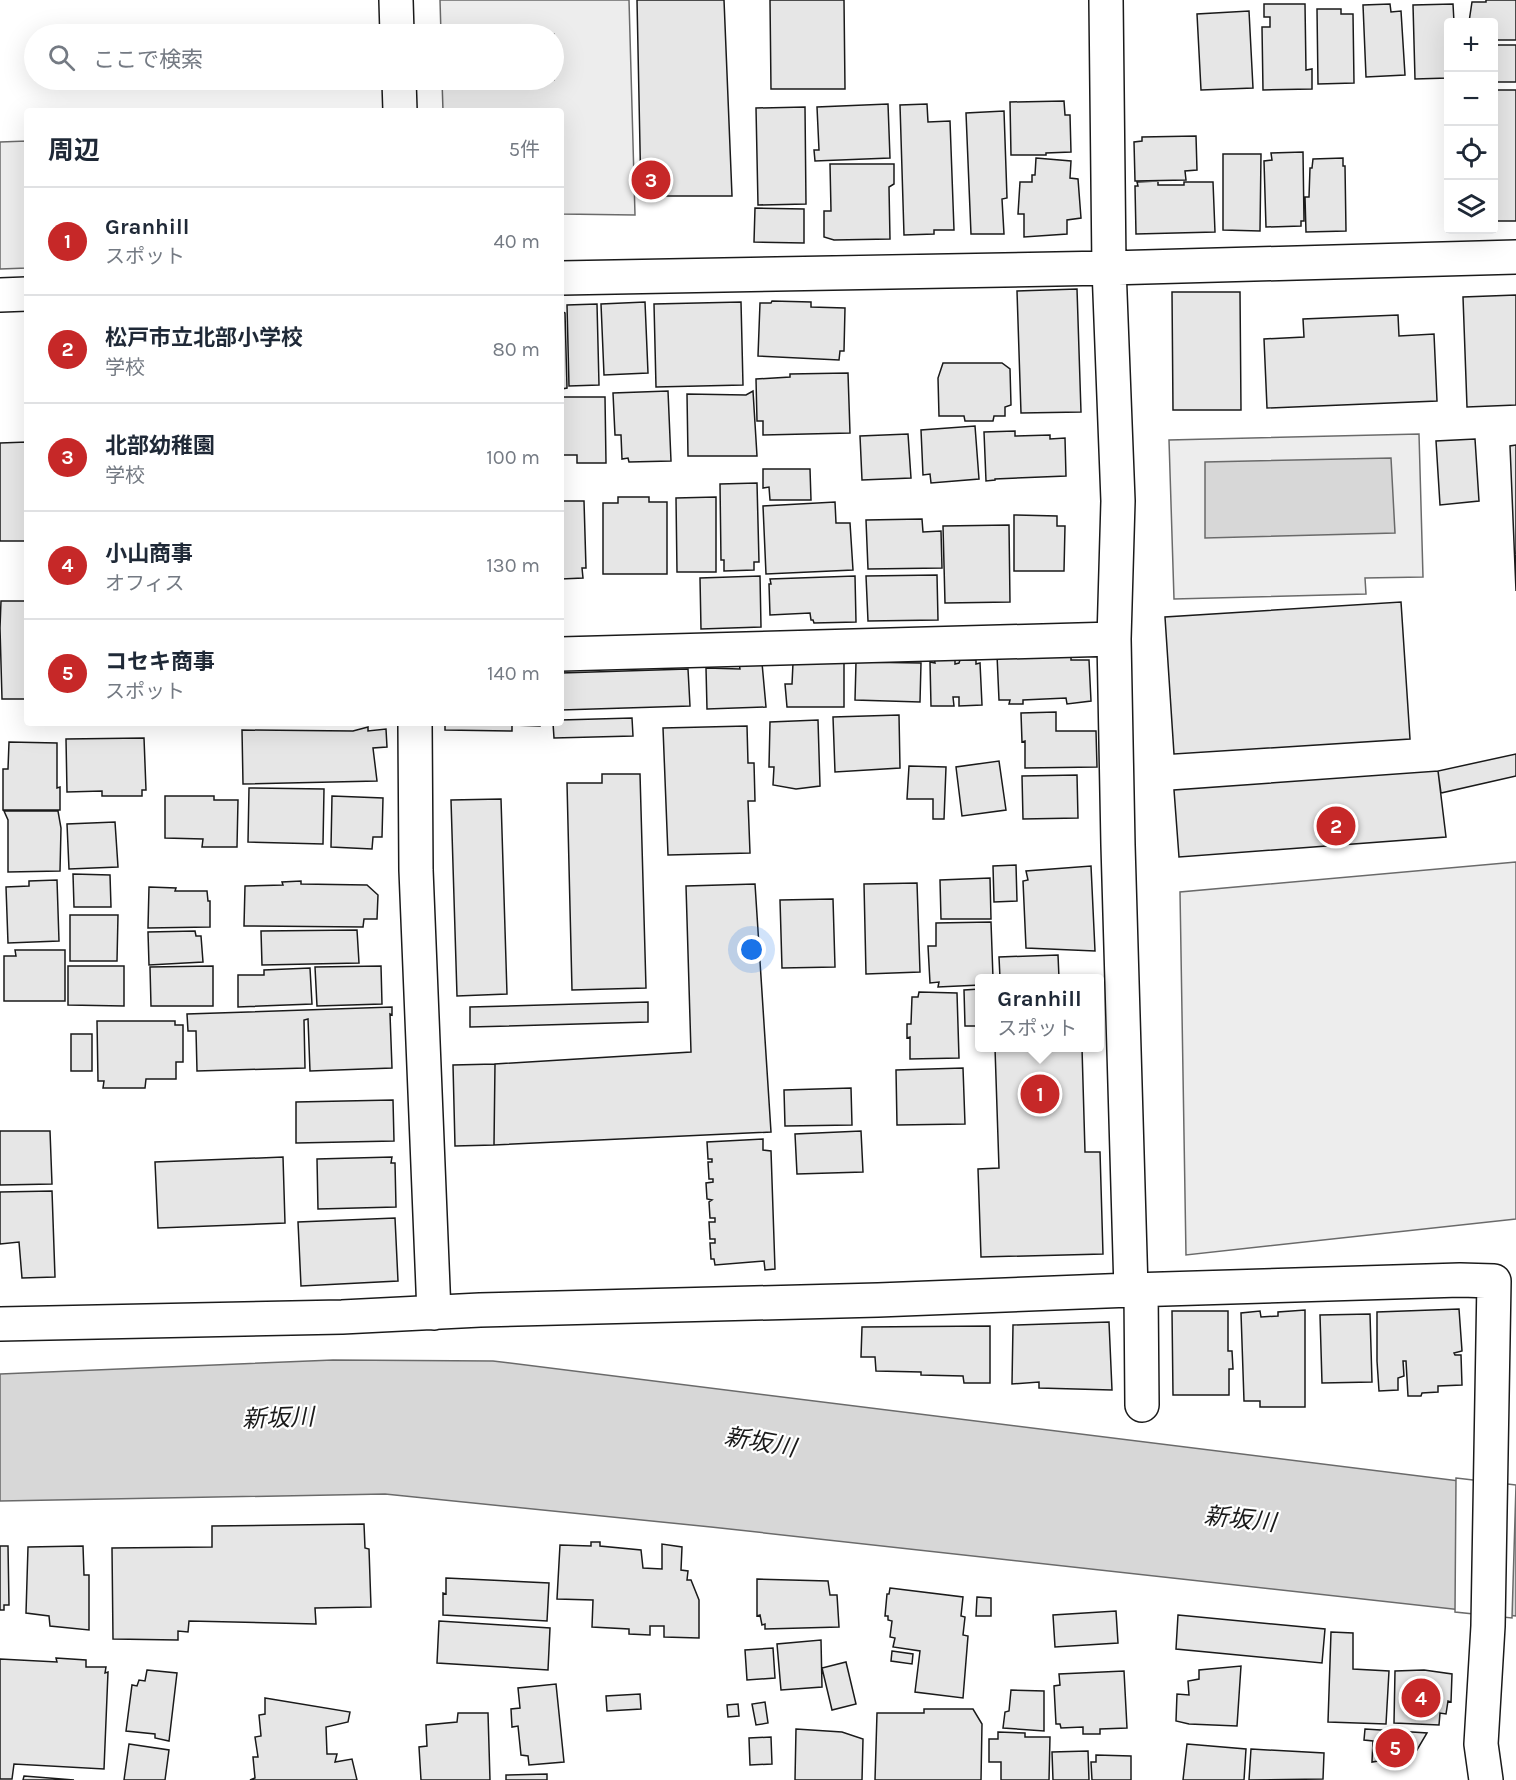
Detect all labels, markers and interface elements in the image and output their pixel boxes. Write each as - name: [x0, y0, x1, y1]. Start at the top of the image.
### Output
- map controls: [1444, 18, 1498, 234]
- button: +: [1444, 18, 1498, 72]
- search box: [24, 24, 564, 90]
- icon: search: [45, 41, 78, 74]
- text: ここで検索: [93, 47, 203, 73]
- button: −: [1444, 72, 1498, 126]
- button: locate: [1444, 126, 1498, 180]
- text: 周辺: [48, 135, 100, 166]
- text: 5件: [509, 138, 540, 161]
- pin: 3: [632, 158, 670, 202]
- button: layers: [1444, 180, 1498, 234]
- text: Granhill: [105, 214, 189, 240]
- text: 1: [64, 230, 71, 253]
- text: 40 m: [494, 230, 540, 253]
- text: スポット: [105, 245, 185, 268]
- text: 松戸市立北部小学校: [105, 325, 303, 351]
- text: 2: [61, 338, 74, 361]
- text: 80 m: [492, 338, 540, 361]
- text: 学校: [105, 356, 145, 379]
- text: 北部幼稚園: [105, 433, 215, 459]
- text: 3: [61, 446, 74, 469]
- text: 100 m: [486, 446, 540, 469]
- text: 学校: [105, 464, 145, 487]
- text: 小山商事: [105, 541, 193, 567]
- text: 4: [62, 554, 73, 577]
- text: 130 m: [486, 554, 540, 577]
- text: オフィス: [105, 572, 185, 595]
- text: コセキ商事: [105, 649, 215, 675]
- text: 5: [62, 662, 73, 685]
- text: 140 m: [487, 662, 540, 685]
- text: スポット: [105, 680, 185, 703]
- pin: 2: [1316, 804, 1356, 848]
- your location: [737, 935, 766, 964]
- popup: [975, 974, 1104, 1052]
- text: Granhill: [997, 986, 1082, 1012]
- text: スポット: [997, 1017, 1077, 1040]
- pin: 1: [1020, 1072, 1060, 1116]
- water label: 新坂川: [242, 1403, 317, 1433]
- water label: 新坂川: [722, 1422, 801, 1463]
- water label: 新坂川: [1203, 1501, 1280, 1537]
- pin: 4: [1402, 1676, 1440, 1720]
- pin: 5: [1376, 1726, 1414, 1770]

